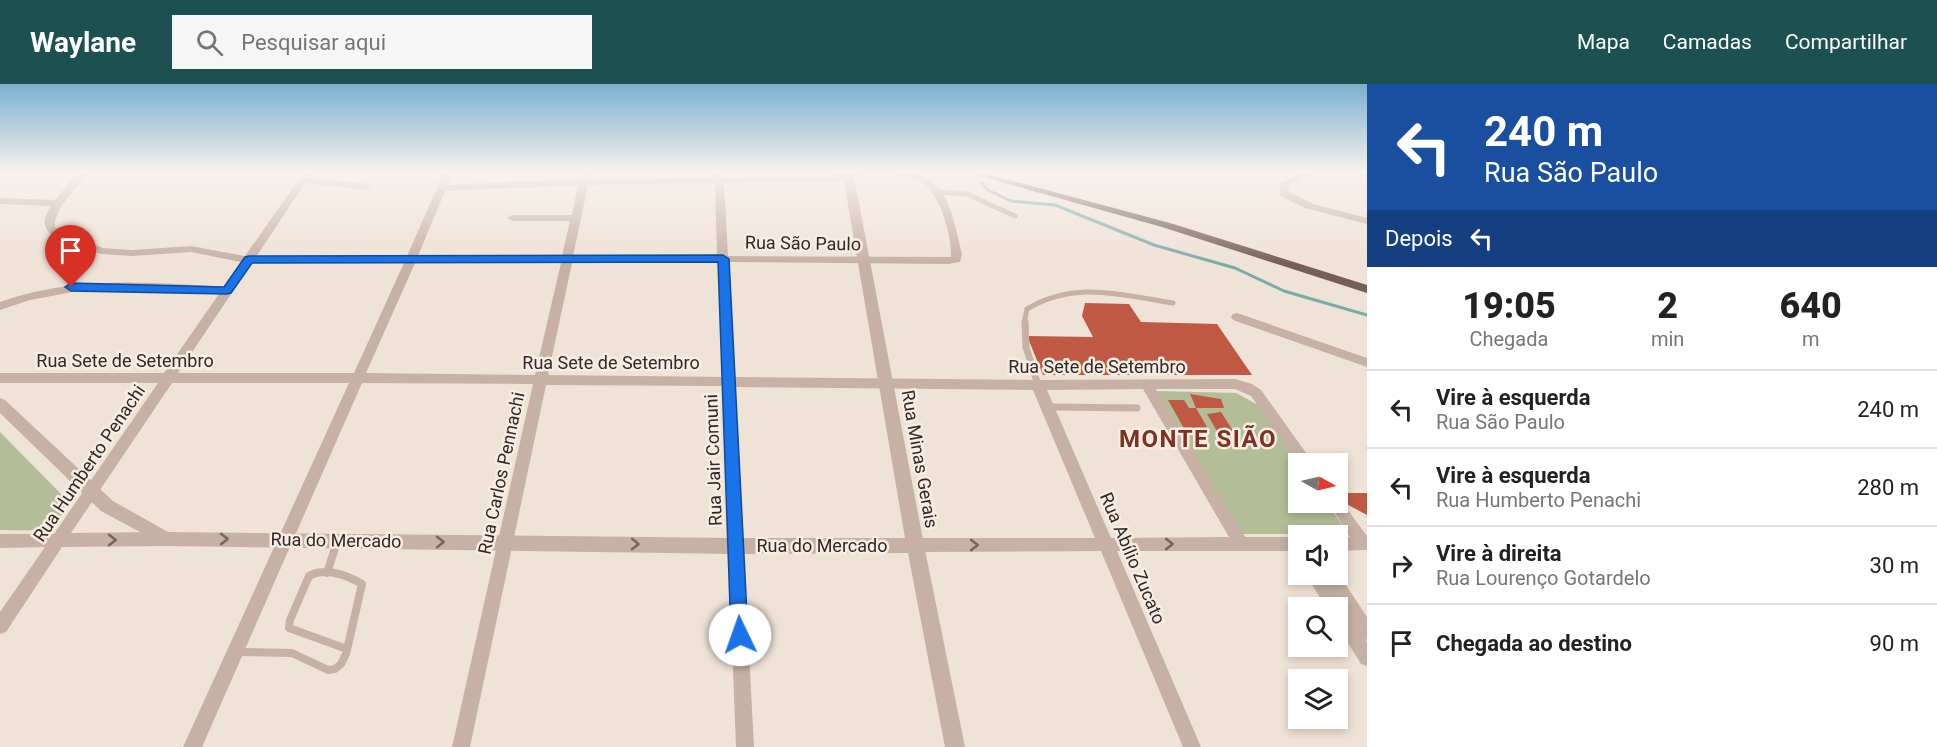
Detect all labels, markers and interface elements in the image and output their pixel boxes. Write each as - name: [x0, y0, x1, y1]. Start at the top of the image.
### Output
- search box: [172, 15, 592, 69]
- text: Waylane: [30, 26, 136, 59]
- icon: search: [193, 26, 226, 59]
- text: Pesquisar aqui: [241, 30, 386, 55]
- text: Mapa: [1577, 30, 1630, 54]
- text: Camadas: [1663, 30, 1752, 54]
- text: Compartilhar: [1785, 30, 1907, 54]
- text: 240 m: [1484, 107, 1603, 156]
- icon: left: [1385, 108, 1463, 186]
- text: Rua São Paulo: [1484, 157, 1658, 189]
- icon: left: [1465, 222, 1498, 255]
- pin: [45, 225, 96, 287]
- text: Depois: [1385, 226, 1453, 251]
- street label: Rua São Paulo: [745, 231, 861, 255]
- icon: arrive: [54, 234, 87, 267]
- text: 19:05: [1462, 285, 1556, 327]
- text: 2: [1657, 285, 1678, 327]
- text: 640: [1780, 285, 1842, 327]
- text: Chegada: [1469, 327, 1548, 351]
- text: min: [1651, 327, 1684, 351]
- text: m: [1802, 327, 1819, 351]
- street label: Rua Sete de Setembro: [36, 350, 214, 371]
- street label: Rua Sete de Setembro: [522, 352, 700, 373]
- street label: Rua Sete de Setembro: [1008, 356, 1186, 377]
- street label: Rua Humberto Penachi: [29, 381, 149, 545]
- text: Vire à esquerda: [1436, 385, 1590, 410]
- street label: Rua Minas Gerais: [898, 388, 942, 530]
- street label: Rua Carlos Pennachi: [474, 390, 528, 556]
- icon: left: [1385, 393, 1418, 426]
- street label: Rua Jair Comuni: [700, 394, 726, 526]
- text: 240 m: [1857, 397, 1919, 422]
- text: Rua São Paulo: [1436, 410, 1565, 434]
- district label: MONTE SIÃO: [1119, 425, 1277, 453]
- north arrow: [1288, 453, 1348, 513]
- map controls: [1288, 453, 1348, 729]
- text: Vire à esquerda: [1436, 463, 1590, 488]
- icon: left: [1385, 471, 1418, 504]
- text: 280 m: [1857, 475, 1919, 500]
- text: Rua Humberto Penachi: [1436, 488, 1641, 512]
- street label: Rua Abílio Zucato: [1096, 489, 1170, 627]
- button: sound: [1288, 525, 1348, 585]
- street label: Rua do Mercado: [270, 528, 402, 552]
- one-way arrow: [220, 533, 229, 545]
- one-way arrow: [108, 534, 117, 546]
- street label: Rua do Mercado: [757, 535, 887, 556]
- one-way arrow: [436, 536, 445, 548]
- one-way arrow: [631, 537, 640, 550]
- one-way arrow: [1164, 538, 1173, 550]
- one-way arrow: [969, 539, 978, 551]
- text: Vire à direita: [1436, 541, 1562, 566]
- icon: right: [1385, 549, 1418, 582]
- text: 30 m: [1870, 553, 1919, 578]
- text: Rua Lourenço Gotardelo: [1436, 566, 1651, 590]
- button: search: [1288, 597, 1348, 657]
- position arrow: [708, 603, 772, 667]
- icon: arrive: [1385, 627, 1418, 660]
- text: Chegada ao destino: [1436, 631, 1632, 656]
- text: 90 m: [1870, 631, 1919, 656]
- button: layers: [1288, 669, 1348, 729]

